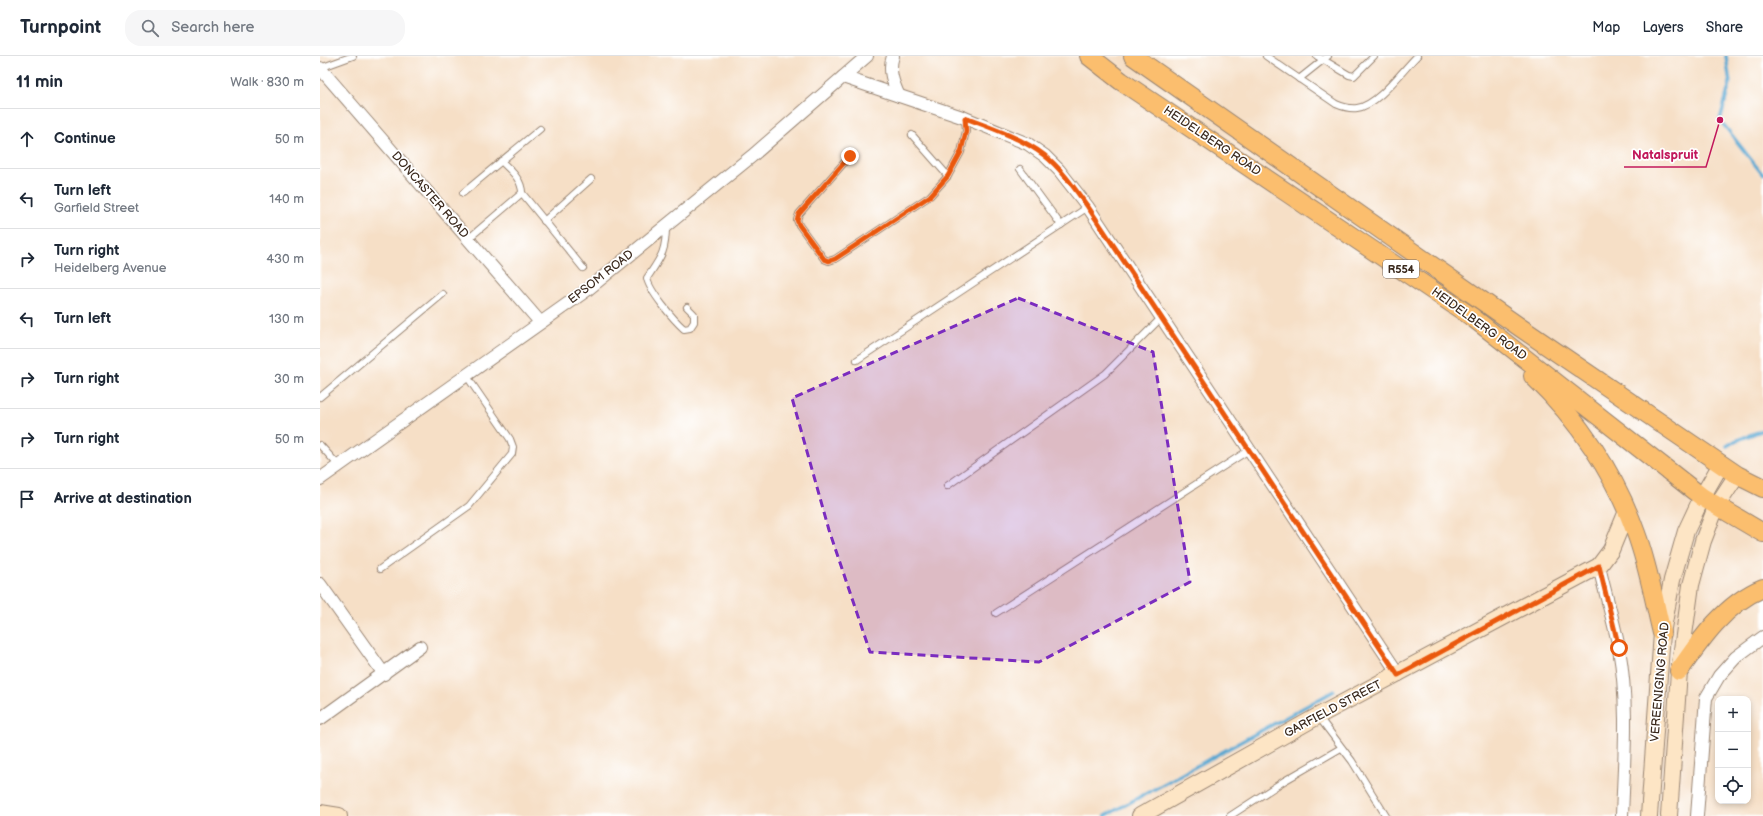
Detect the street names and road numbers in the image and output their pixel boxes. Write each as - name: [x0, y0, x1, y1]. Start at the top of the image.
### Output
- street label: HEIDELBERG ROAD: [1160, 103, 1264, 179]
- street label: DONCASTER ROAD: [388, 149, 472, 242]
- street label: EPSOM ROAD: [565, 247, 637, 307]
- road number: R554: [1383, 260, 1419, 278]
- street label: HEIDELBERG ROAD: [1428, 284, 1530, 364]
- street label: VEREENIGING ROAD: [1647, 621, 1673, 742]
- street label: GARFIELD STREET: [1282, 677, 1385, 741]

